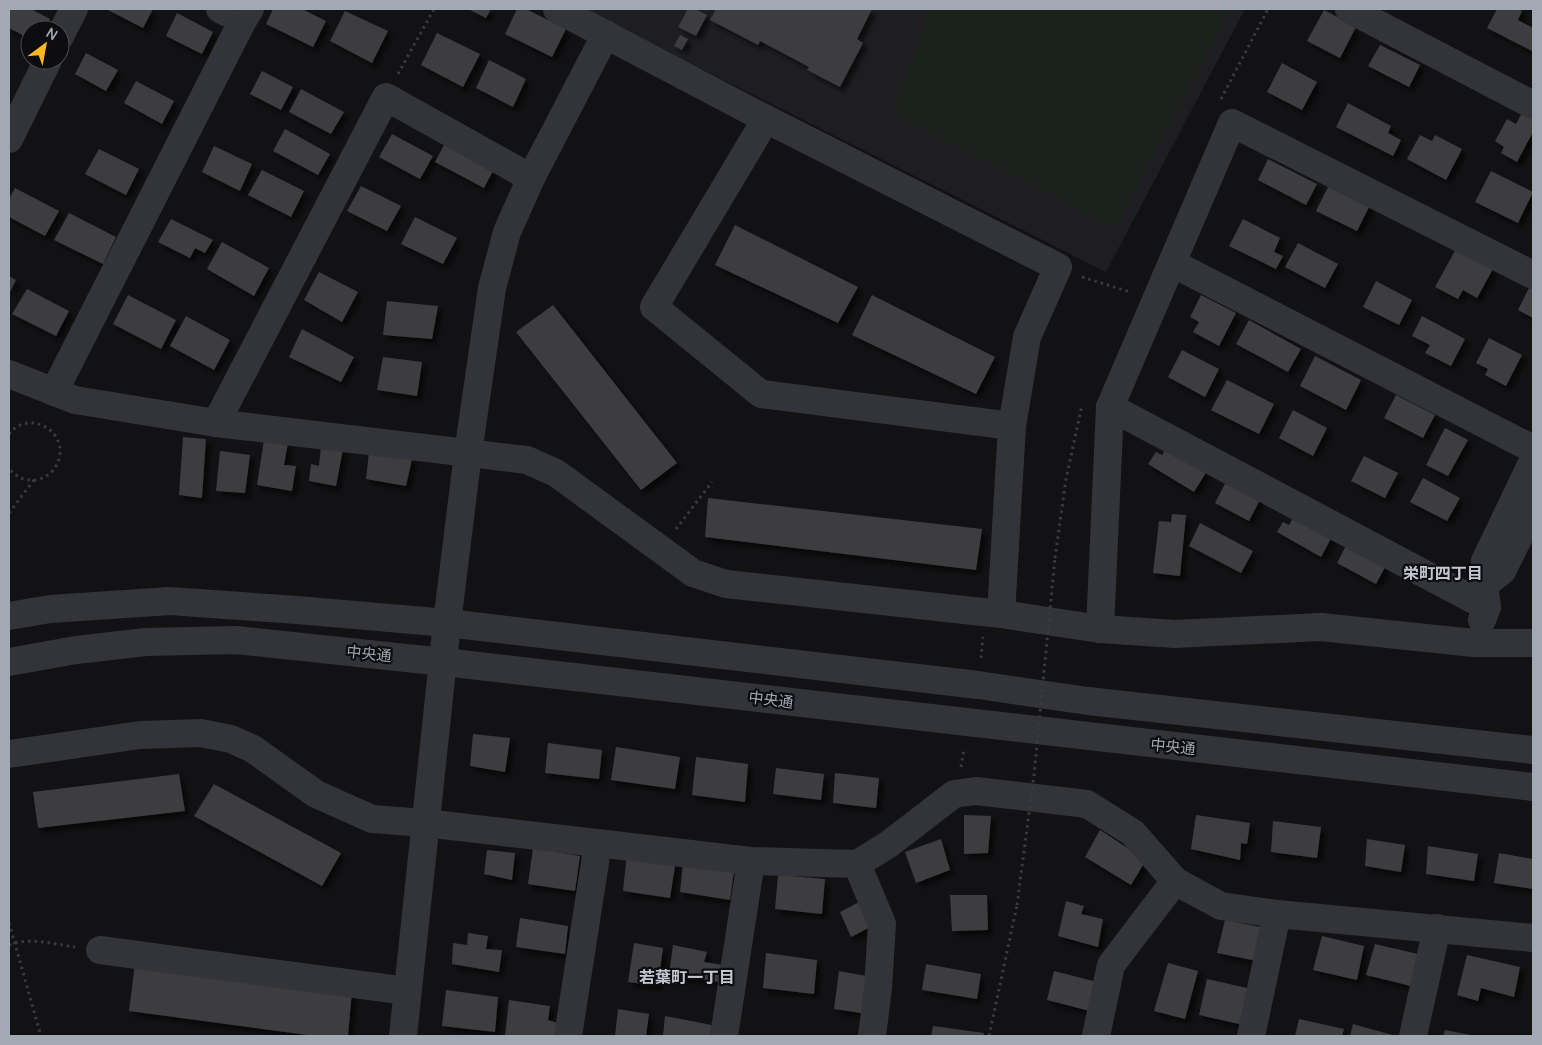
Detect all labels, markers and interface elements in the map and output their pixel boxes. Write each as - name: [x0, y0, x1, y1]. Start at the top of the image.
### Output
- north arrow: [20, 20, 70, 70]
- text: N: [43, 23, 61, 44]
- district label: 栄町四丁目: [1403, 562, 1483, 584]
- street label: 中央通: [346, 641, 393, 666]
- street label: 中央通: [747, 686, 795, 713]
- street label: 中央通: [1150, 734, 1197, 759]
- district label: 若葉町一丁目: [639, 966, 735, 988]

